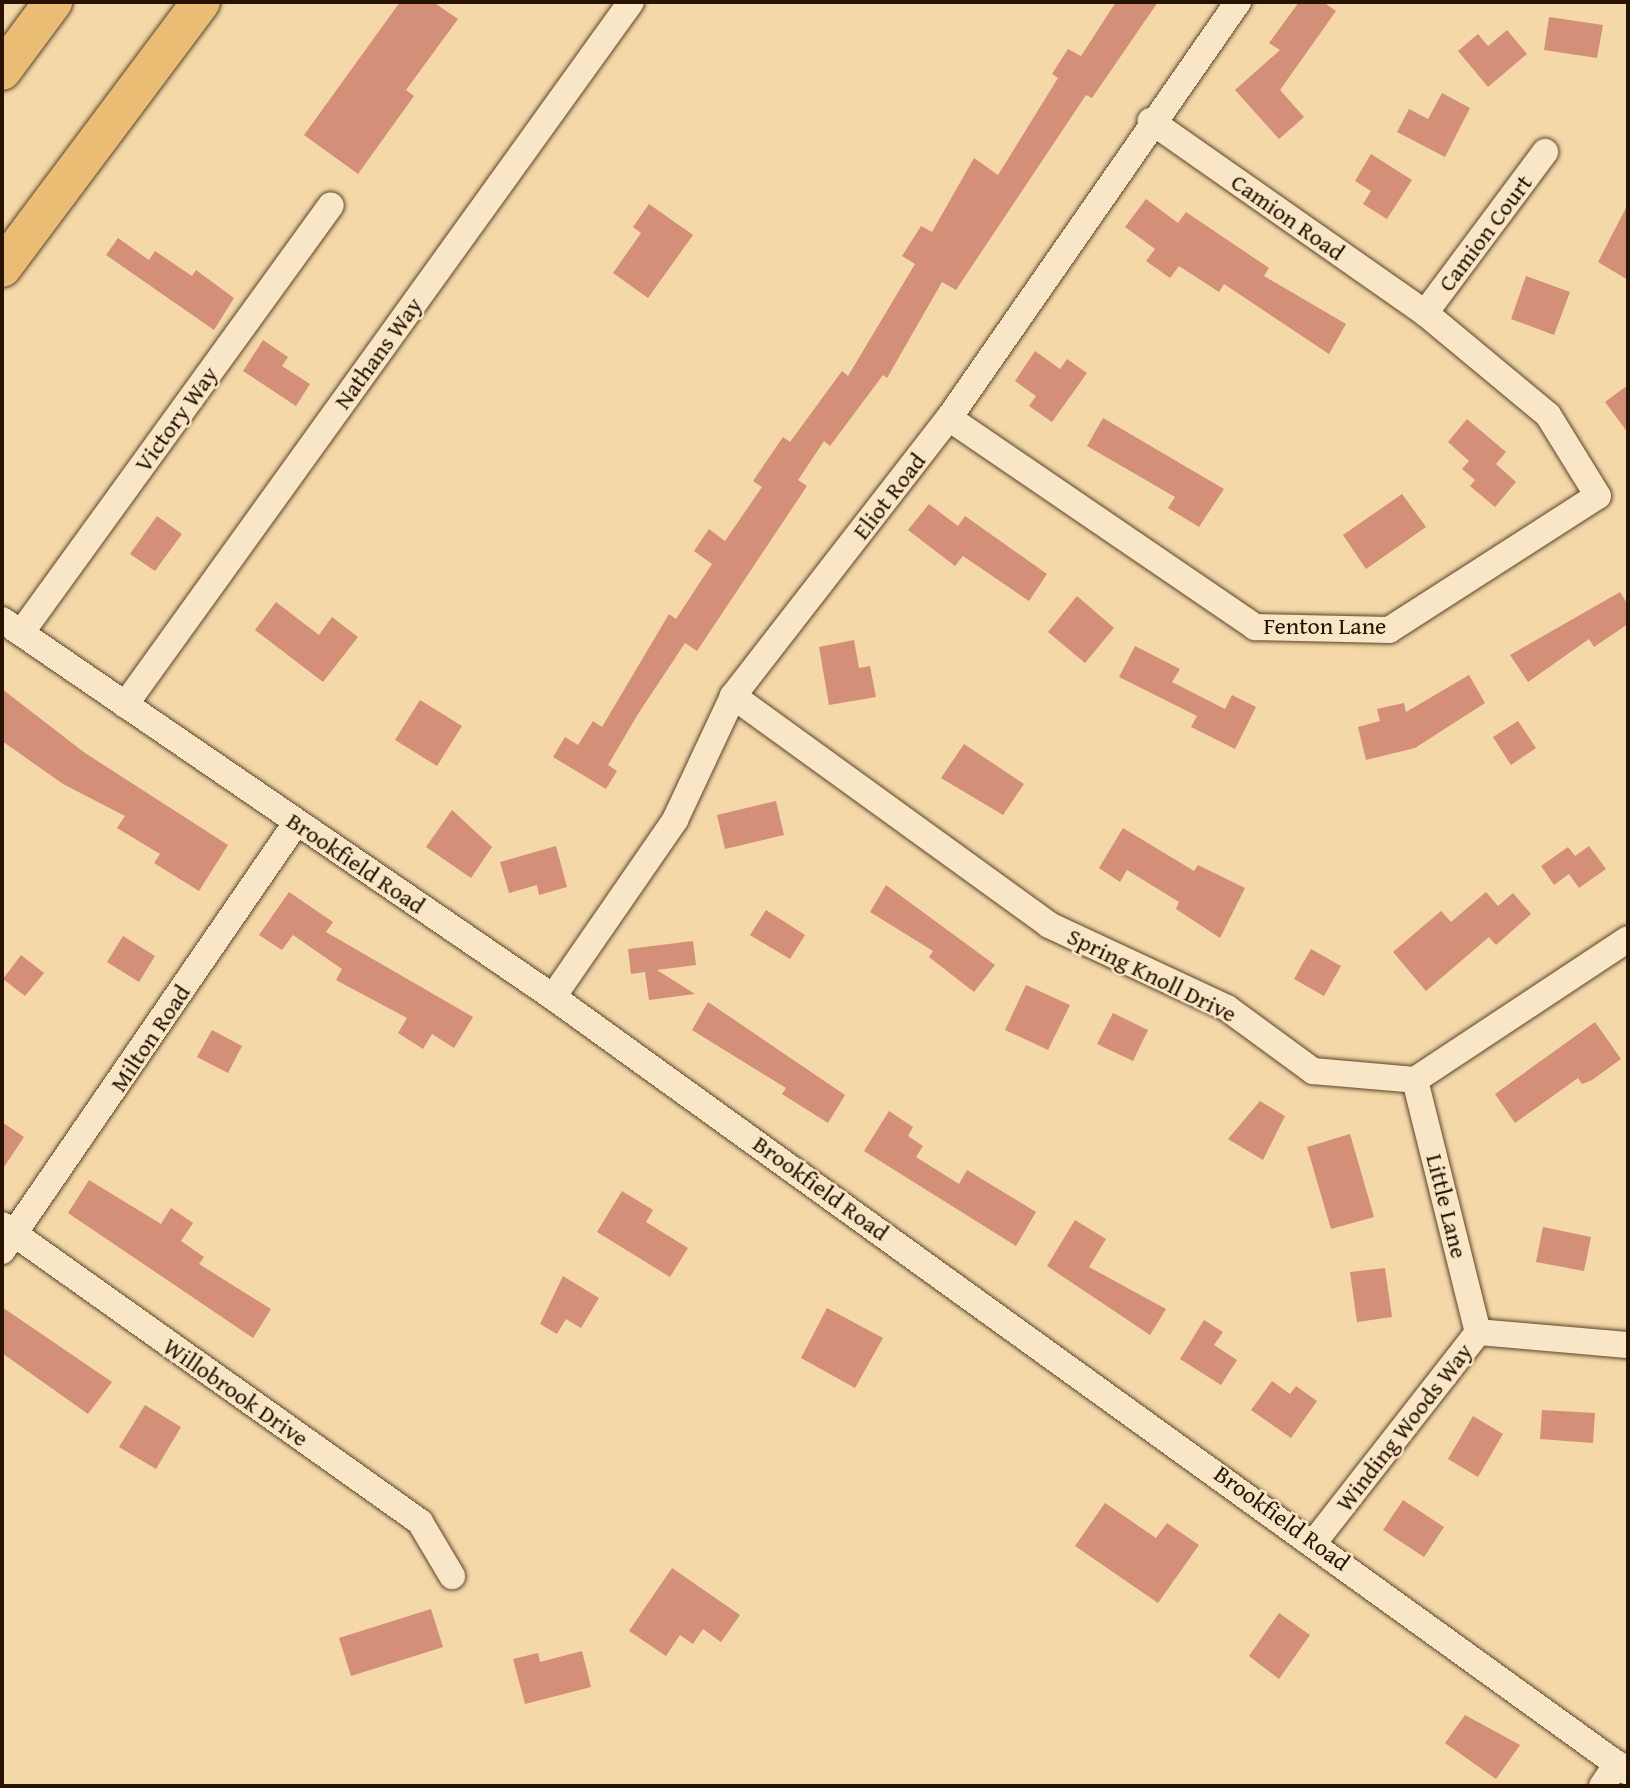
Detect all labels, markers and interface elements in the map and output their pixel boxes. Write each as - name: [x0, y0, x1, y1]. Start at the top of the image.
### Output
- street label: Camion Road: [1226, 167, 1350, 267]
- street label: Camion Court: [1432, 169, 1538, 297]
- street label: Nathans Way: [328, 291, 428, 415]
- street label: Victory Way: [128, 360, 224, 478]
- street label: Eliot Road: [846, 447, 932, 545]
- street label: Fenton Lane: [1264, 612, 1386, 640]
- street label: Brookfield Road: [281, 806, 431, 920]
- street label: Spring Knoll Drive: [1063, 922, 1241, 1028]
- street label: Milton Road: [104, 979, 196, 1097]
- street label: Brookfield Road: [748, 1129, 894, 1247]
- street label: Little Lane: [1420, 1151, 1474, 1261]
- street label: Willobrook Drive: [158, 1331, 314, 1453]
- street label: Winding Woods Way: [1329, 1337, 1479, 1517]
- street label: Brookfield Road: [1209, 1459, 1355, 1577]

